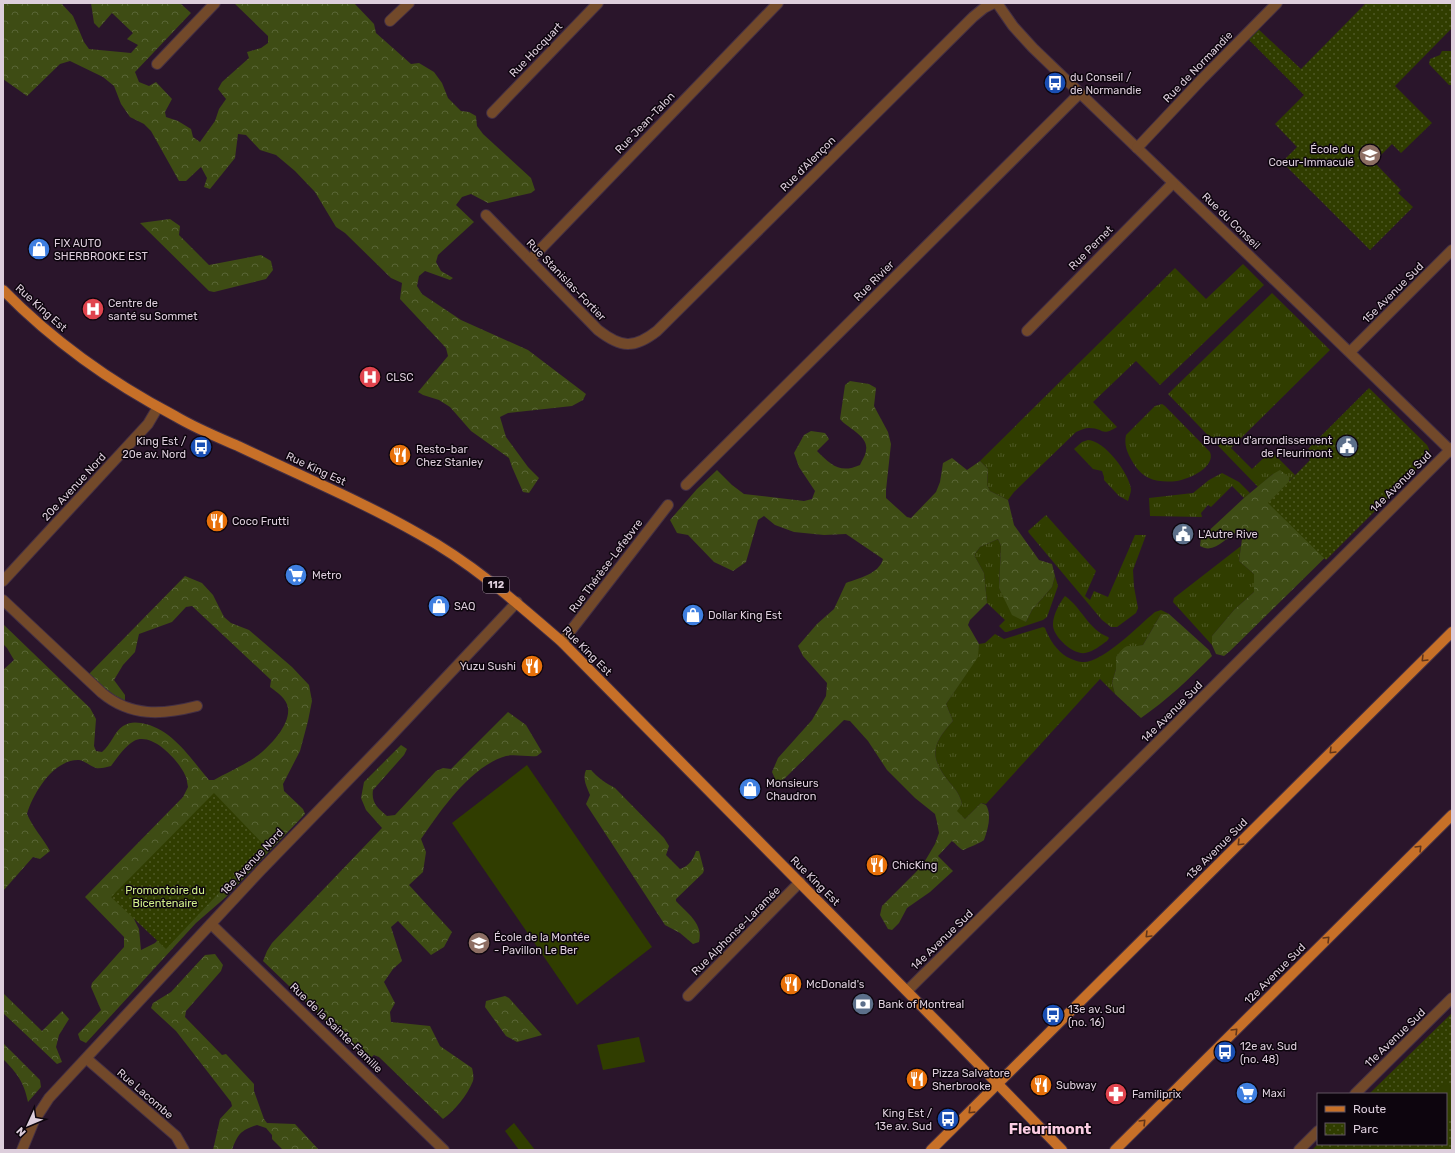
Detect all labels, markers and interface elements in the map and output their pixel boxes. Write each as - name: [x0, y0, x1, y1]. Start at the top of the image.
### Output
- street label: Rue Hocquart: [507, 20, 566, 80]
- street label: Rue de Normandie: [1161, 29, 1235, 105]
- bus stop icon: du Conseil / de Normandie: [1042, 70, 1068, 96]
- place label: du Conseil / de Normandie: [1070, 71, 1141, 97]
- street label: Rue Jean-Talon: [612, 90, 678, 156]
- street label: Rue d'Alençon: [778, 134, 838, 194]
- school or university icon: École du Coeur-Immaculé: [1357, 142, 1383, 168]
- place label: École du Coeur-Immaculé: [1268, 143, 1354, 169]
- street label: Rue du Conseil: [1199, 190, 1263, 252]
- street label: Rue Pernet: [1066, 223, 1116, 273]
- shop icon: FIX AUTO SHERBROOKE EST: [26, 236, 52, 262]
- street label: Rue Stanislas-Fortier: [524, 236, 609, 324]
- place label: FIX AUTO SHERBROOKE EST: [54, 237, 148, 263]
- street label: Rue Rivier: [851, 258, 897, 304]
- street label: 15e Avenue Sud: [1360, 260, 1426, 326]
- street label: Rue King Est: [13, 282, 70, 335]
- hospital icon: Centre de santé su Sommet: [80, 296, 106, 322]
- place label: Centre de santé su Sommet: [108, 297, 198, 323]
- hospital icon: CLSC: [357, 364, 383, 390]
- place label: CLSC: [386, 371, 414, 384]
- public building icon: Bureau d'arrondissement de Fleurimont: [1334, 433, 1360, 459]
- bus stop icon: King Est / 20e av. Nord: [188, 434, 214, 460]
- place label: Bureau d'arrondissement de Fleurimont: [1203, 434, 1333, 460]
- place label: King Est / 20e av. Nord: [122, 435, 187, 461]
- restaurant icon: Resto-bar Chez Stanley: [387, 442, 413, 468]
- place label: Resto-bar Chez Stanley: [416, 443, 483, 469]
- street label: Rue King Est: [284, 449, 349, 489]
- street label: 14e Avenue Sud: [1368, 449, 1434, 515]
- street label: 20e Avenue Nord: [39, 450, 109, 524]
- restaurant icon: Coco Frutti: [204, 508, 230, 534]
- place label: Coco Frutti: [232, 515, 289, 528]
- street label: Rue Thérèse-Lefebvre: [567, 517, 645, 615]
- public building icon: L'Autre Rive: [1170, 521, 1196, 547]
- place label: L'Autre Rive: [1198, 528, 1258, 541]
- supermarket icon: Metro: [283, 562, 309, 588]
- place label: Metro: [312, 569, 342, 582]
- road number: 112: [483, 577, 509, 593]
- shop icon: SAQ: [426, 593, 452, 619]
- place label: SAQ: [454, 600, 475, 613]
- shop icon: Dollar King Est: [680, 602, 706, 628]
- place label: Dollar King Est: [708, 609, 782, 622]
- street label: Rue King Est: [560, 624, 615, 679]
- restaurant icon: Yuzu Sushi: [519, 653, 545, 679]
- one-way arrow: [1421, 654, 1429, 662]
- place label: Yuzu Sushi: [460, 660, 516, 673]
- street label: 14e Avenue Sud: [1139, 679, 1205, 745]
- one-way arrow: [1329, 746, 1337, 754]
- shop icon: Monsieurs Chaudron: [737, 776, 763, 802]
- place label: Monsieurs Chaudron: [766, 777, 819, 803]
- street label: 13e Avenue Sud: [1184, 816, 1250, 882]
- street label: 18e Avenue Nord: [218, 826, 286, 898]
- one-way arrow: [1237, 838, 1245, 846]
- one-way arrow: [1414, 845, 1422, 852]
- restaurant icon: ChicKing: [864, 852, 890, 878]
- street label: Rue King Est: [788, 854, 843, 909]
- place label: ChicKing: [892, 859, 937, 872]
- park label: Promontoire du Bicentenaire: [125, 884, 205, 910]
- street label: Rue Alphonse-Laramée: [689, 884, 783, 978]
- street label: 14e Avenue Sud: [908, 907, 976, 973]
- school or university icon: École de la Montée - Pavillon Le Ber: [466, 930, 492, 956]
- one-way arrow: [1145, 930, 1153, 938]
- place label: École de la Montée - Pavillon Le Ber: [494, 931, 590, 957]
- one-way arrow: [1322, 936, 1330, 944]
- street label: 12e Avenue Sud: [1242, 941, 1308, 1007]
- restaurant icon: McDonald's: [778, 971, 804, 997]
- place label: McDonald's: [806, 978, 865, 991]
- street label: Rue de la Sainte-Famille: [287, 980, 385, 1076]
- bank icon: Bank of Montreal: [850, 991, 876, 1017]
- place label: Bank of Montreal: [878, 998, 964, 1011]
- bus stop icon: 13e av. Sud (no. 16): [1040, 1002, 1066, 1028]
- place label: 13e av. Sud (no. 16): [1068, 1003, 1125, 1029]
- street label: 11e Avenue Sud: [1362, 1006, 1428, 1070]
- one-way arrow: [1230, 1028, 1238, 1036]
- bus stop icon: 12e av. Sud (no. 48): [1212, 1039, 1238, 1065]
- place label: 12e av. Sud (no. 48): [1240, 1040, 1297, 1066]
- street label: Rue Lacombe: [114, 1066, 176, 1122]
- restaurant icon: Pizza Salvatore Sherbrooke: [904, 1066, 930, 1092]
- place label: Pizza Salvatore Sherbrooke: [932, 1067, 1010, 1093]
- restaurant icon: Subway: [1028, 1072, 1054, 1098]
- place label: Subway: [1056, 1079, 1097, 1092]
- supermarket icon: Maxi: [1234, 1080, 1260, 1106]
- pharmacy icon: Familiprix: [1103, 1081, 1129, 1107]
- place label: Maxi: [1262, 1087, 1285, 1100]
- place label: Familiprix: [1132, 1088, 1181, 1101]
- legend: [1317, 1093, 1447, 1145]
- text: Route: [1353, 1102, 1387, 1116]
- north arrow: [8, 1105, 48, 1145]
- bus stop icon: King Est / 13e av. Sud: [935, 1106, 961, 1132]
- place label: King Est / 13e av. Sud: [875, 1107, 933, 1133]
- one-way arrow: [968, 1107, 976, 1114]
- district label: Fleurimont: [1009, 1120, 1091, 1138]
- one-way arrow: [1138, 1120, 1146, 1127]
- text: Parc: [1353, 1122, 1379, 1136]
- text: N: [14, 1124, 29, 1139]

